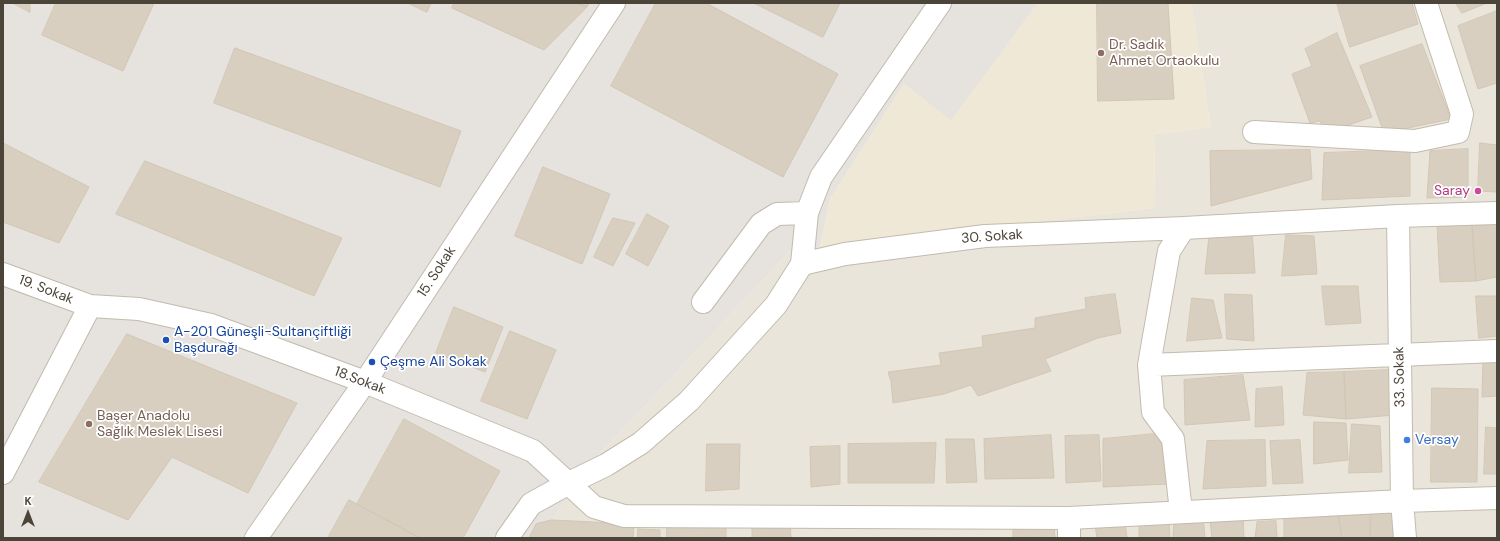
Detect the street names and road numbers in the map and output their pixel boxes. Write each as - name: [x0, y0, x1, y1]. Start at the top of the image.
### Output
- street label: 30. Sokak: [961, 226, 1023, 248]
- street label: 15. Sokak: [414, 243, 460, 301]
- street label: 19. Sokak: [16, 272, 76, 308]
- street label: 33. Sokak: [1391, 346, 1409, 408]
- street label: 18.Sokak: [332, 364, 388, 398]

